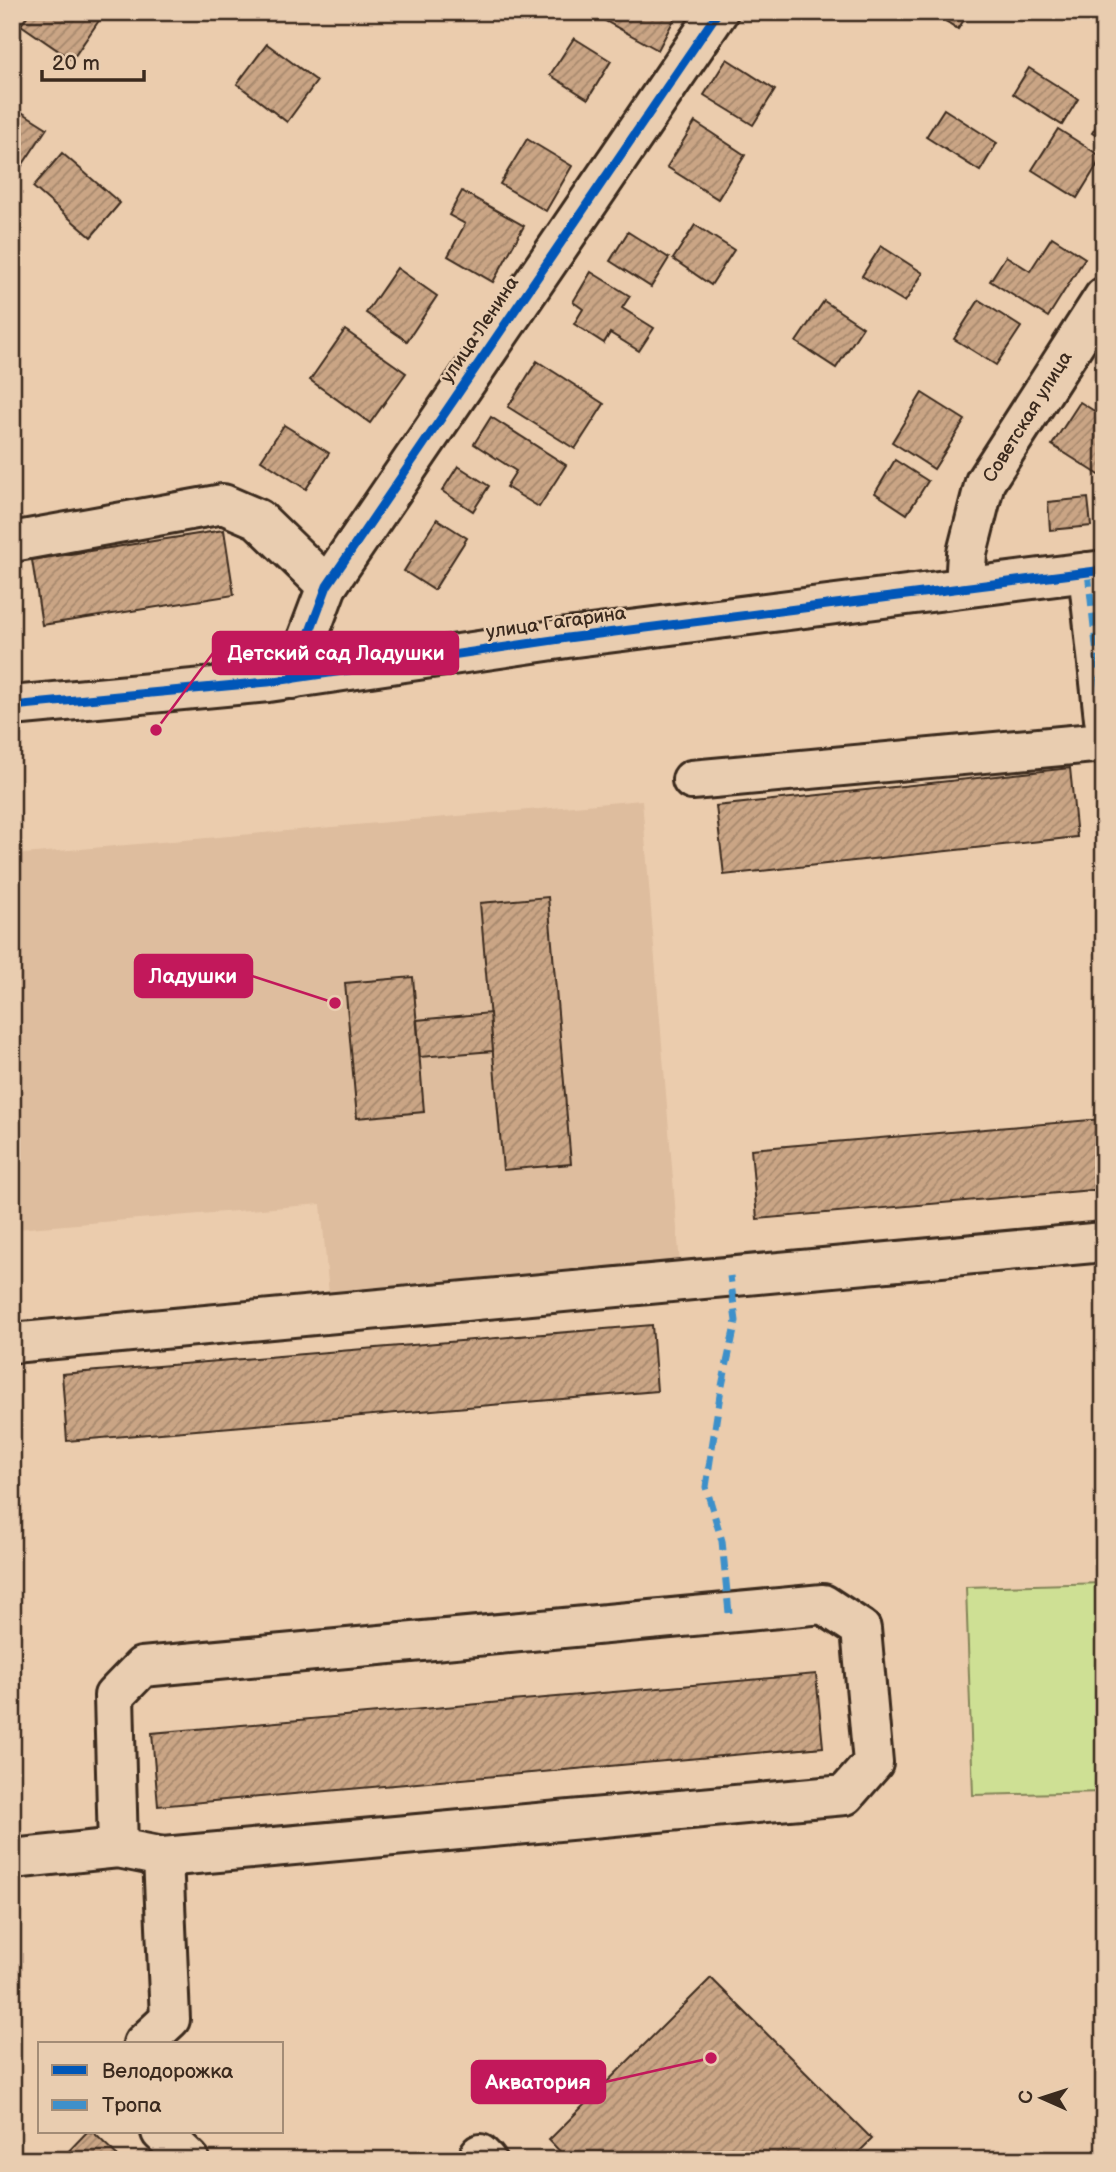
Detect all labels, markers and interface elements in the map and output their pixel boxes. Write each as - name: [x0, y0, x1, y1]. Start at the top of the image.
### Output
- scale bar: [42, 38, 144, 82]
- text: 20 m: [52, 51, 100, 76]
- street label: улица Ленина: [436, 272, 524, 388]
- street label: Советская улица: [978, 347, 1078, 487]
- street label: улица Гагарина: [485, 602, 627, 644]
- callout: Детский сад Ладушки: [213, 632, 458, 674]
- text: Детский сад Ладушки: [227, 641, 445, 666]
- callout: Ладушки: [135, 955, 252, 997]
- text: Ладушки: [148, 964, 237, 989]
- legend: [38, 2042, 284, 2134]
- text: Велодорожка: [102, 2059, 234, 2084]
- callout: Акватория: [472, 2061, 605, 2103]
- north arrow: [1007, 2064, 1078, 2134]
- text: Акватория: [484, 2070, 591, 2095]
- text: С: [1015, 2090, 1038, 2104]
- text: Тропа: [102, 2093, 162, 2118]

